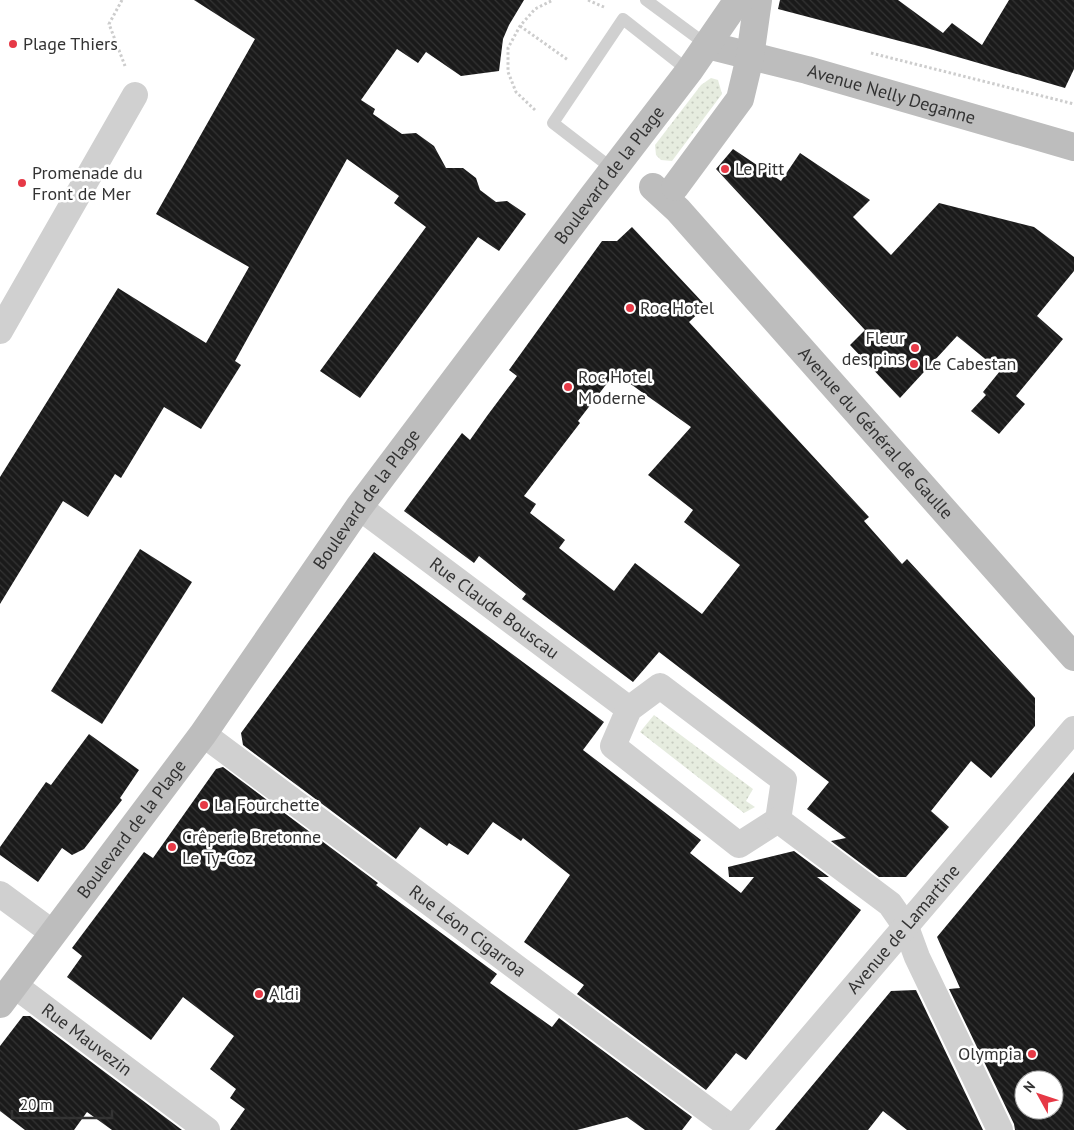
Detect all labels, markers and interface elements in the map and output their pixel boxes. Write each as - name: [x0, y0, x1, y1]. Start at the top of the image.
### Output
- place label: Plage Thiers: [23, 32, 118, 55]
- marker: Plage Thiers: [7, 38, 19, 50]
- street label: Avenue Nelly Deganne: [805, 59, 978, 129]
- street label: Boulevard de la Plage: [549, 101, 669, 248]
- place label: Le Pitt: [735, 157, 784, 180]
- place label: Promenade du Front de Mer: [32, 161, 143, 205]
- marker: Le Pitt: [719, 163, 731, 175]
- marker: Promenade du Front de Mer: [16, 177, 28, 189]
- place label: Roc Hotel: [640, 296, 715, 319]
- marker: Roc Hotel: [624, 302, 636, 314]
- place label: Fleur des pins: [842, 326, 905, 370]
- street label: Avenue du Général de Gaulle: [794, 342, 958, 524]
- marker: Fleur des pins: [909, 342, 921, 354]
- place label: Le Cabestan: [924, 352, 1016, 375]
- marker: Le Cabestan: [908, 358, 920, 370]
- place label: Roc Hotel Moderne: [578, 365, 653, 409]
- marker: Roc Hotel Moderne: [562, 381, 574, 393]
- street label: Boulevard de la Plage: [308, 424, 425, 574]
- street label: Rue Claude Bouscau: [425, 552, 564, 664]
- street label: Boulevard de la Plage: [72, 755, 191, 903]
- place label: La Fourchette: [214, 793, 320, 816]
- marker: La Fourchette: [198, 799, 210, 811]
- place label: Crêperie Bretonne Le Ty-Coz: [182, 825, 321, 869]
- marker: Crêperie Bretonne Le Ty-Coz: [166, 841, 178, 853]
- street label: Avenue de Lamartine: [841, 859, 965, 998]
- street label: Rue Léon Cigarroa: [405, 880, 531, 982]
- place label: Aldi: [269, 982, 299, 1005]
- marker: Aldi: [253, 988, 265, 1000]
- street label: Rue Mauvezin: [37, 998, 137, 1081]
- place label: Olympia: [958, 1042, 1022, 1065]
- marker: Olympia: [1026, 1048, 1038, 1060]
- north arrow: [1014, 1070, 1064, 1120]
- text: N: [1019, 1077, 1039, 1096]
- scale bar: [12, 1088, 112, 1120]
- text: 20 m: [20, 1095, 53, 1114]

